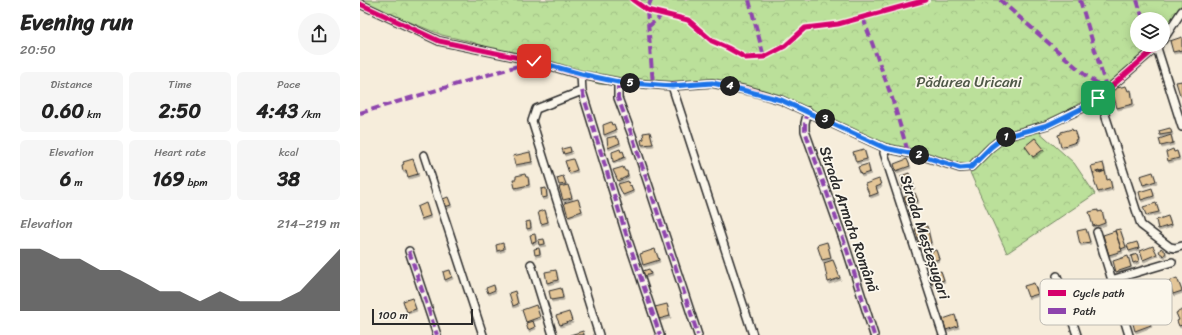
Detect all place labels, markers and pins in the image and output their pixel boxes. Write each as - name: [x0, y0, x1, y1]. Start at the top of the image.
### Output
- pin: [517, 44, 551, 78]
- pin: 5: [620, 73, 640, 93]
- pin: 4: [720, 76, 740, 96]
- pin: [1081, 81, 1115, 115]
- pin: 3: [815, 109, 835, 129]
- pin: 1: [996, 127, 1016, 147]
- pin: 2: [909, 145, 929, 165]

